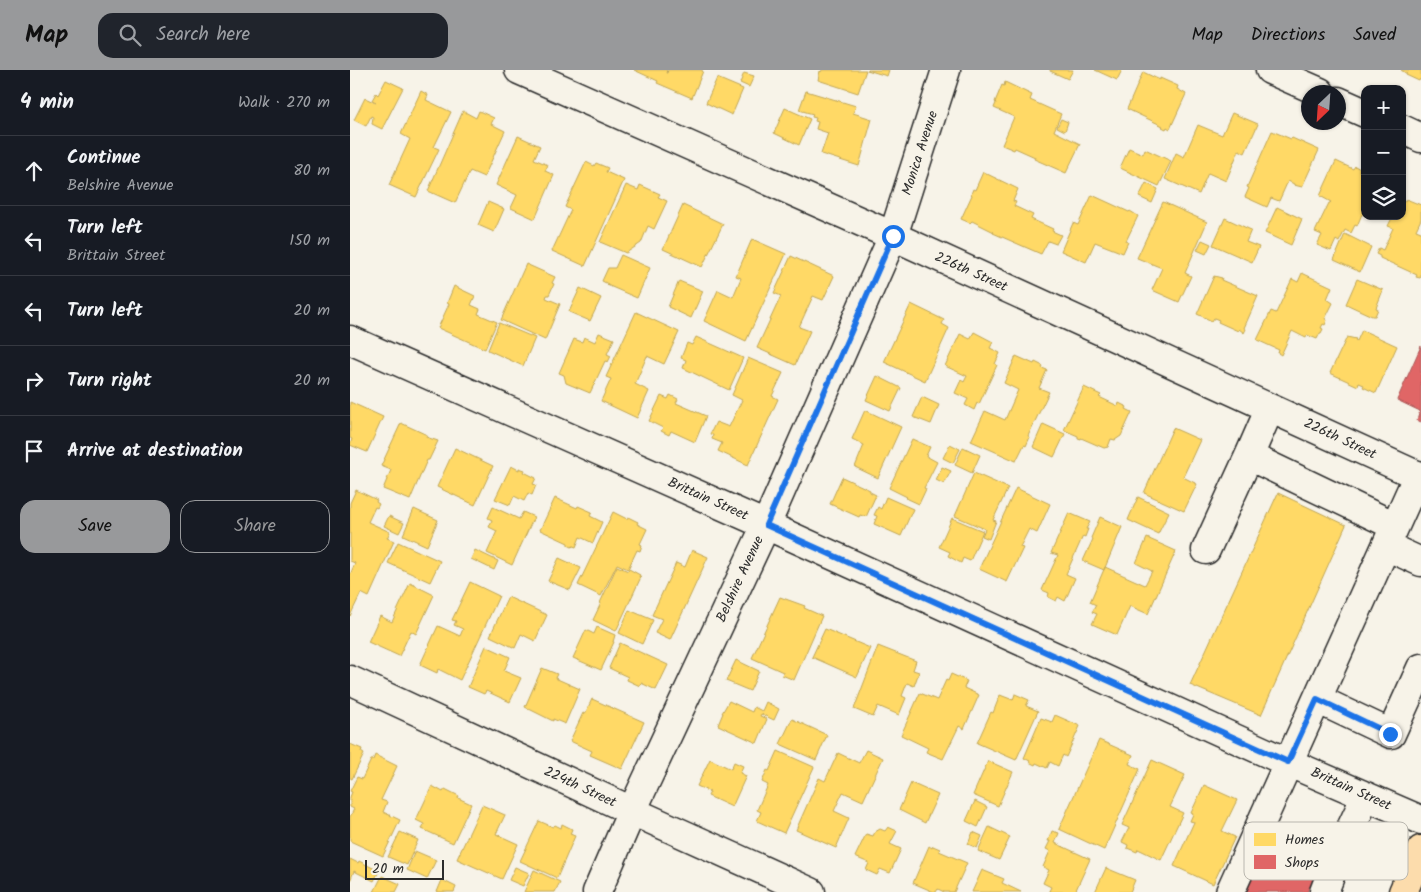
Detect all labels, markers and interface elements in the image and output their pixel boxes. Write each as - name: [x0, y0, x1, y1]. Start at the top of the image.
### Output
- search box: [98, 13, 448, 58]
- text: Map: [25, 16, 68, 55]
- text: Search here: [156, 20, 250, 50]
- icon: search: [116, 21, 144, 49]
- text: Map: [1191, 21, 1223, 50]
- text: Directions: [1251, 21, 1325, 50]
- text: Saved: [1353, 21, 1396, 50]
- north arrow: [1301, 85, 1346, 130]
- map controls: [1361, 85, 1406, 220]
- button: +: [1361, 85, 1406, 130]
- text: 4 min: [20, 86, 74, 119]
- text: Walk · 270 m: [238, 90, 330, 115]
- street label: Monica Avenue: [896, 107, 944, 198]
- button: −: [1361, 130, 1406, 175]
- text: Continue: [67, 143, 140, 173]
- icon: ahead: [20, 157, 48, 185]
- text: 80 m: [293, 158, 330, 183]
- text: Belshire Avenue: [67, 173, 174, 198]
- button: layers: [1361, 175, 1406, 220]
- text: Turn left: [67, 213, 142, 243]
- route start: [882, 225, 905, 248]
- icon: left: [20, 227, 48, 255]
- text: 150 m: [289, 228, 330, 253]
- text: Brittain Street: [67, 243, 166, 268]
- street label: 226th Street: [931, 246, 1012, 298]
- text: Turn left: [67, 296, 142, 326]
- icon: left: [20, 297, 48, 325]
- text: 20 m: [294, 298, 330, 323]
- text: Turn right: [67, 366, 152, 396]
- icon: right: [20, 367, 48, 395]
- text: 20 m: [294, 368, 330, 393]
- street label: 226th Street: [1300, 413, 1381, 466]
- text: Arrive at destination: [67, 436, 243, 466]
- icon: arrive: [20, 437, 48, 465]
- street label: Brittain Street: [664, 471, 752, 527]
- button: Save: [20, 500, 170, 553]
- button: Share: [180, 500, 330, 553]
- street label: Belshire Avenue: [710, 531, 770, 626]
- route end: [1379, 723, 1402, 746]
- street label: 224th Street: [540, 761, 621, 814]
- street label: Brittain Street: [1307, 761, 1395, 817]
- legend: [1244, 822, 1408, 880]
- text: Homes: [1285, 829, 1324, 851]
- text: Shops: [1285, 852, 1319, 874]
- scale bar: [365, 857, 444, 880]
- text: 20 m: [372, 858, 404, 880]

